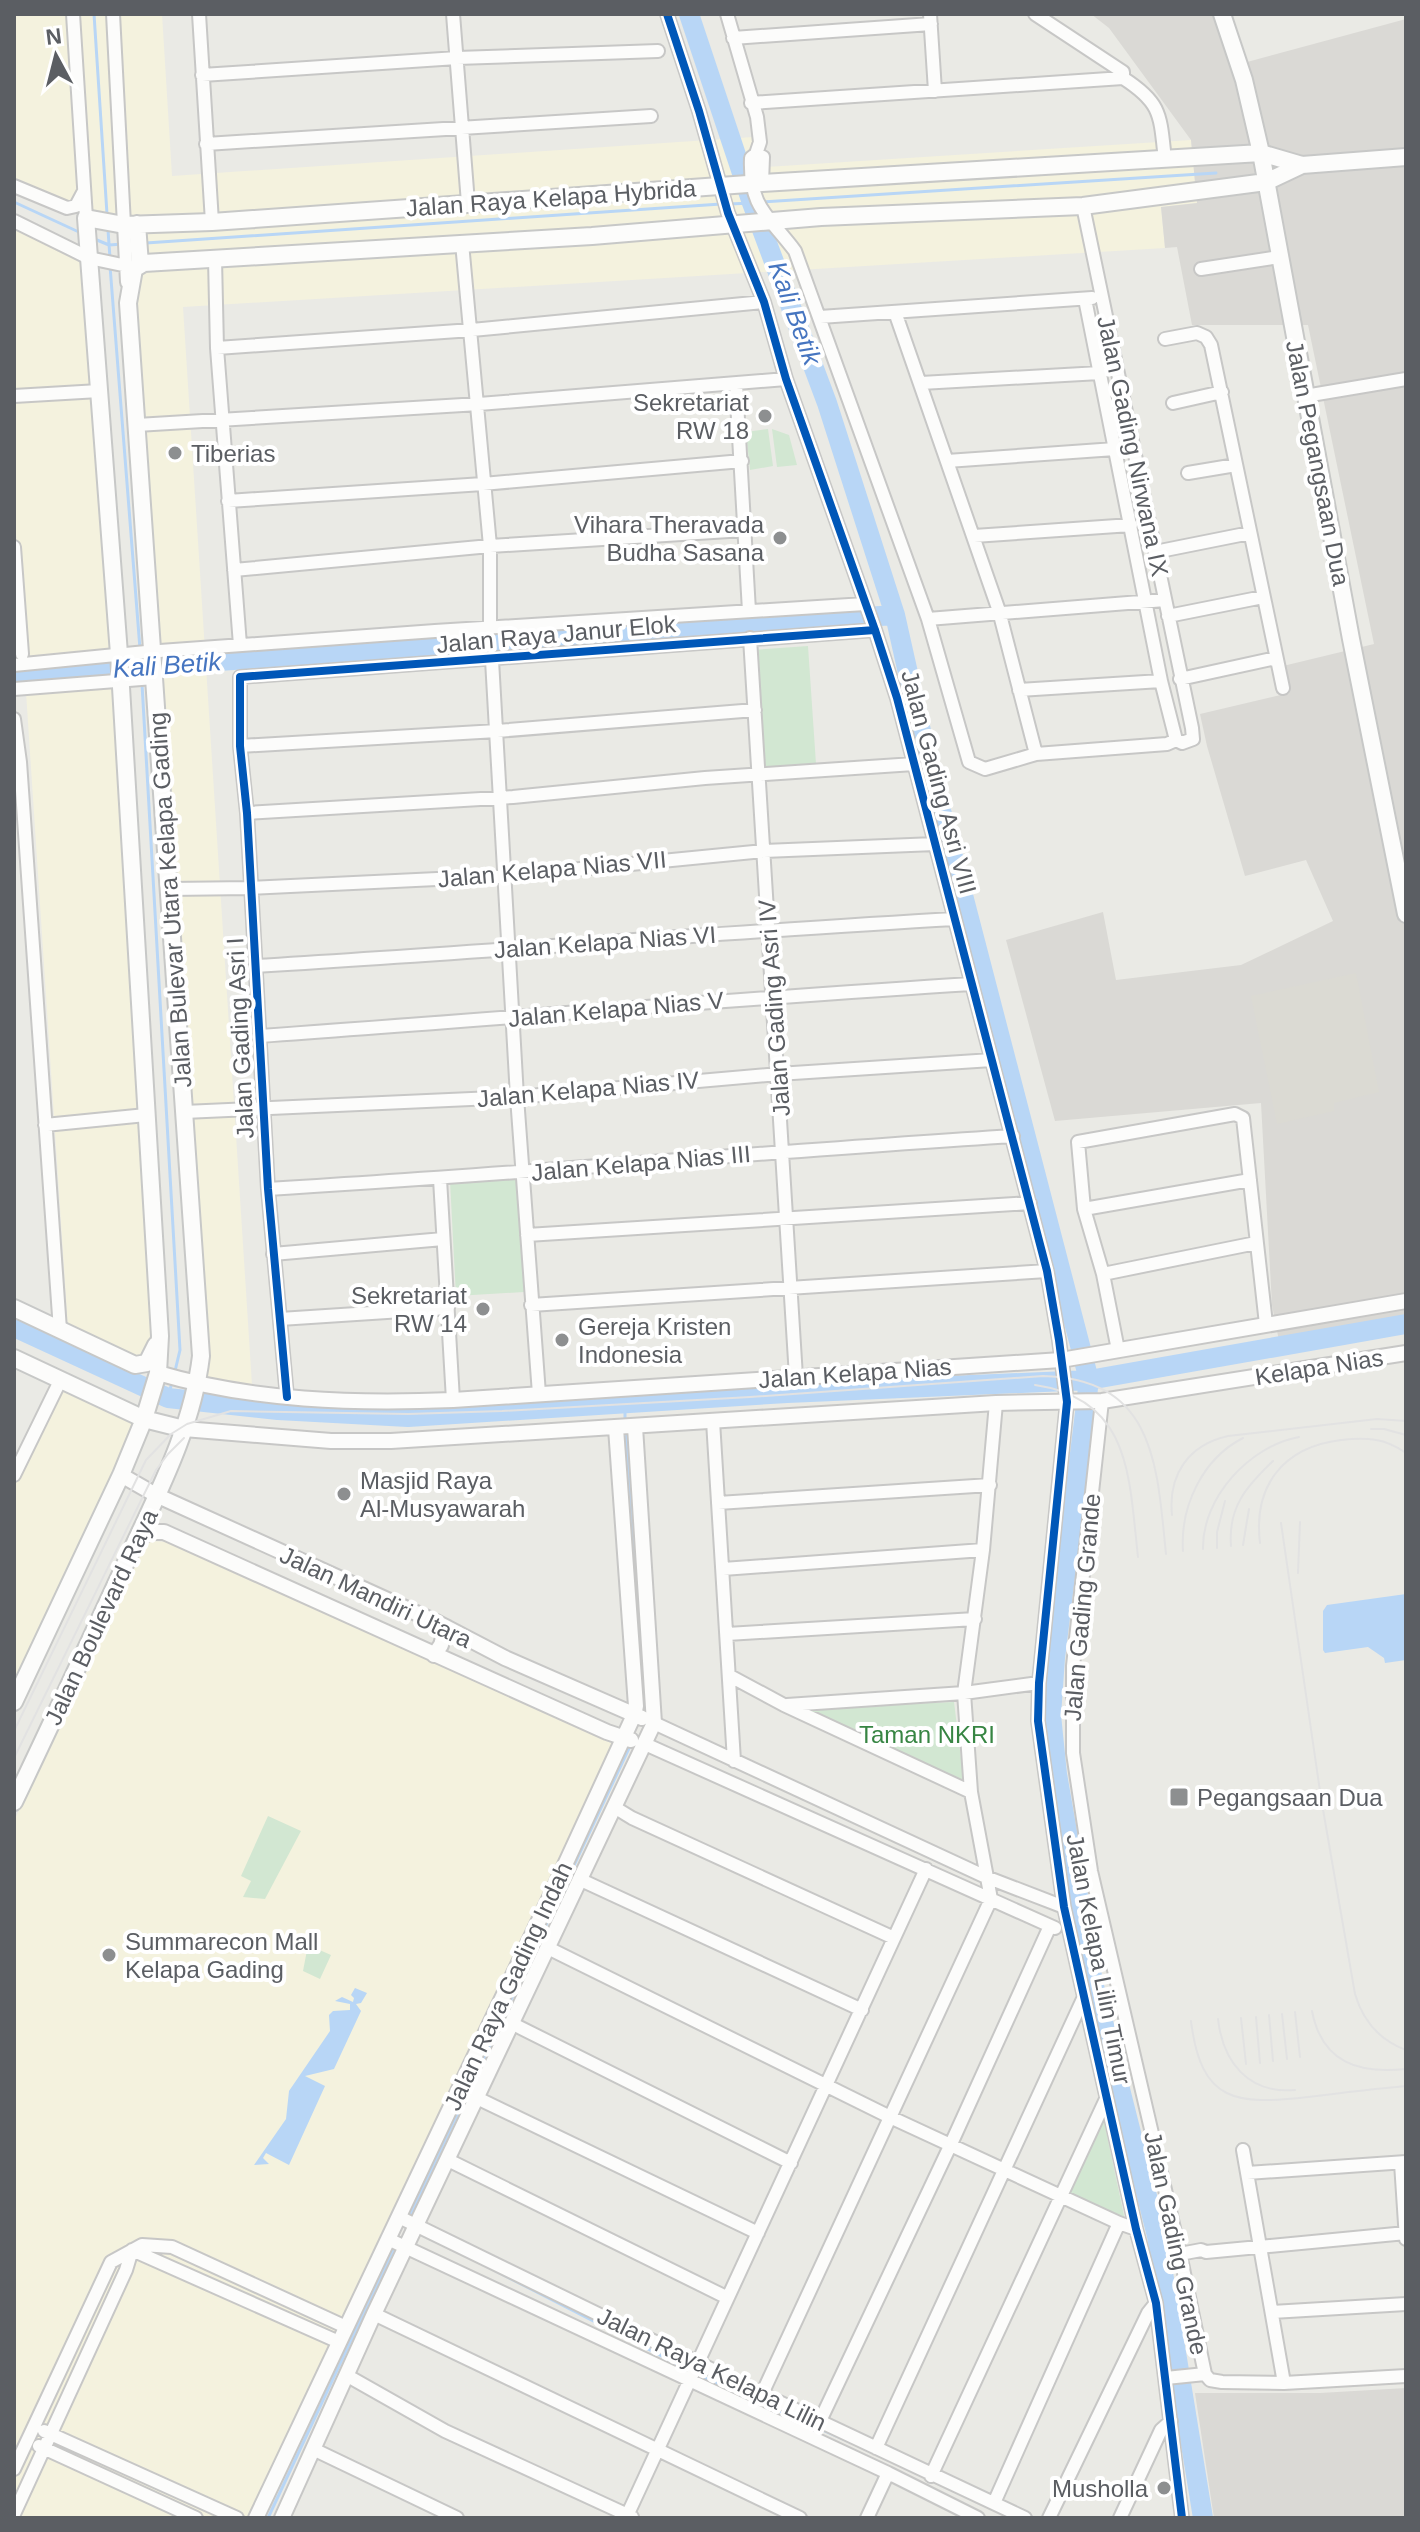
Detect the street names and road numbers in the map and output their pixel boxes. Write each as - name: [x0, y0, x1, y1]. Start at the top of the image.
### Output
- street label: Jalan Raya Kelapa Hybrida: [405, 174, 698, 222]
- street label: Jalan Gading Nirwana IX: [1092, 313, 1174, 579]
- street label: Jalan Pegangsaan Dua: [1281, 338, 1355, 589]
- street label: Jalan Raya Janur Elok: [435, 610, 678, 658]
- street label: Jalan Gading Asri VIII: [896, 667, 982, 897]
- street label: Jalan Bulevar Utara Kelapa Gading: [143, 711, 197, 1089]
- street label: Jalan Kelapa Nias VII: [437, 846, 667, 892]
- street label: Jalan Gading Asri IV: [753, 899, 795, 1117]
- street label: Jalan Kelapa Nias VI: [493, 921, 717, 963]
- street label: Jalan Gading Asri I: [221, 937, 259, 1139]
- street label: Jalan Kelapa Nias V: [507, 986, 725, 1032]
- street label: Jalan Kelapa Nias IV: [476, 1066, 700, 1112]
- street label: Jalan Kelapa Nias III: [530, 1140, 752, 1186]
- street label: Kelapa Nias: [1253, 1344, 1385, 1390]
- street label: Jalan Kelapa Nias: [758, 1353, 952, 1393]
- street label: Jalan Gading Grande: [1059, 1492, 1105, 1722]
- street label: Jalan Boulevard Raya: [39, 1504, 163, 1729]
- street label: Jalan Mandiri Utara: [276, 1541, 477, 1653]
- street label: Jalan Kelapa Lilin Timur: [1061, 1831, 1137, 2087]
- street label: Jalan Raya Gading Indah: [439, 1858, 577, 2114]
- street label: Jalan Gading Grande: [1139, 2129, 1213, 2357]
- street label: Jalan Raya Kelapa Lilin: [593, 2302, 831, 2436]

